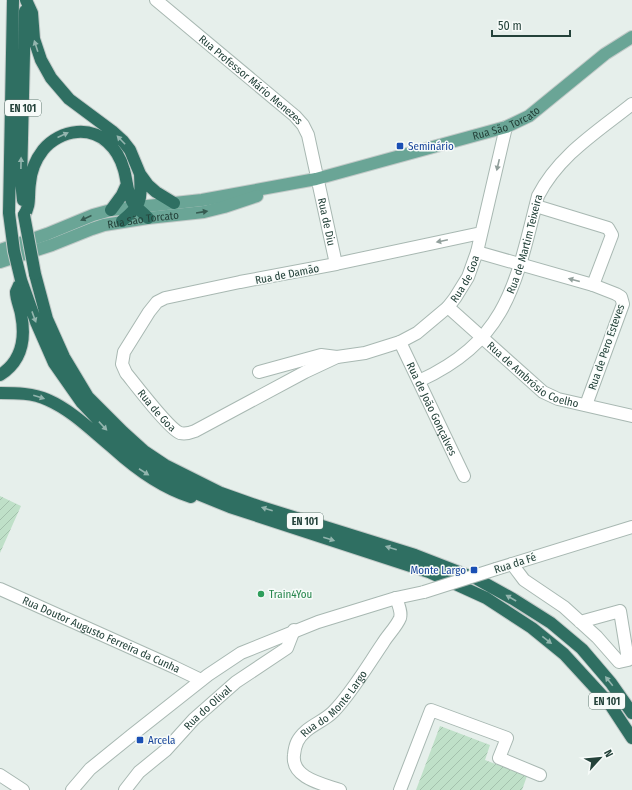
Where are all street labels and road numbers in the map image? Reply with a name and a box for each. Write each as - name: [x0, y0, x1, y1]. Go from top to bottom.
- street label: Rua Professor Mário Menezes: [196, 33, 306, 128]
- road number: EN 101: [5, 100, 41, 116]
- street label: Rua São Torcato: [471, 104, 543, 143]
- street label: Rua de Martim Teixeira: [504, 193, 545, 296]
- street label: Rua de Diu: [315, 197, 338, 247]
- street label: Rua São Torcato: [107, 209, 180, 231]
- street label: Rua de Goa: [448, 254, 482, 305]
- street label: Rua de Damão: [254, 262, 320, 287]
- street label: Rua de Pero Esteves: [586, 302, 627, 392]
- street label: Rua de Ambrósio Coelho: [484, 339, 580, 411]
- street label: Rua de João Gonçalves: [404, 360, 459, 458]
- street label: Rua de Goa: [135, 387, 178, 434]
- road number: EN 101: [287, 513, 323, 529]
- street label: Rua da Fé: [492, 551, 538, 576]
- street label: Rua Doutor Augusto Ferreira da Cunha: [20, 594, 182, 676]
- street label: Rua do Monte Largo: [298, 668, 370, 740]
- street label: Rua do Olival: [181, 683, 234, 733]
- road number: EN 101: [589, 693, 625, 709]

